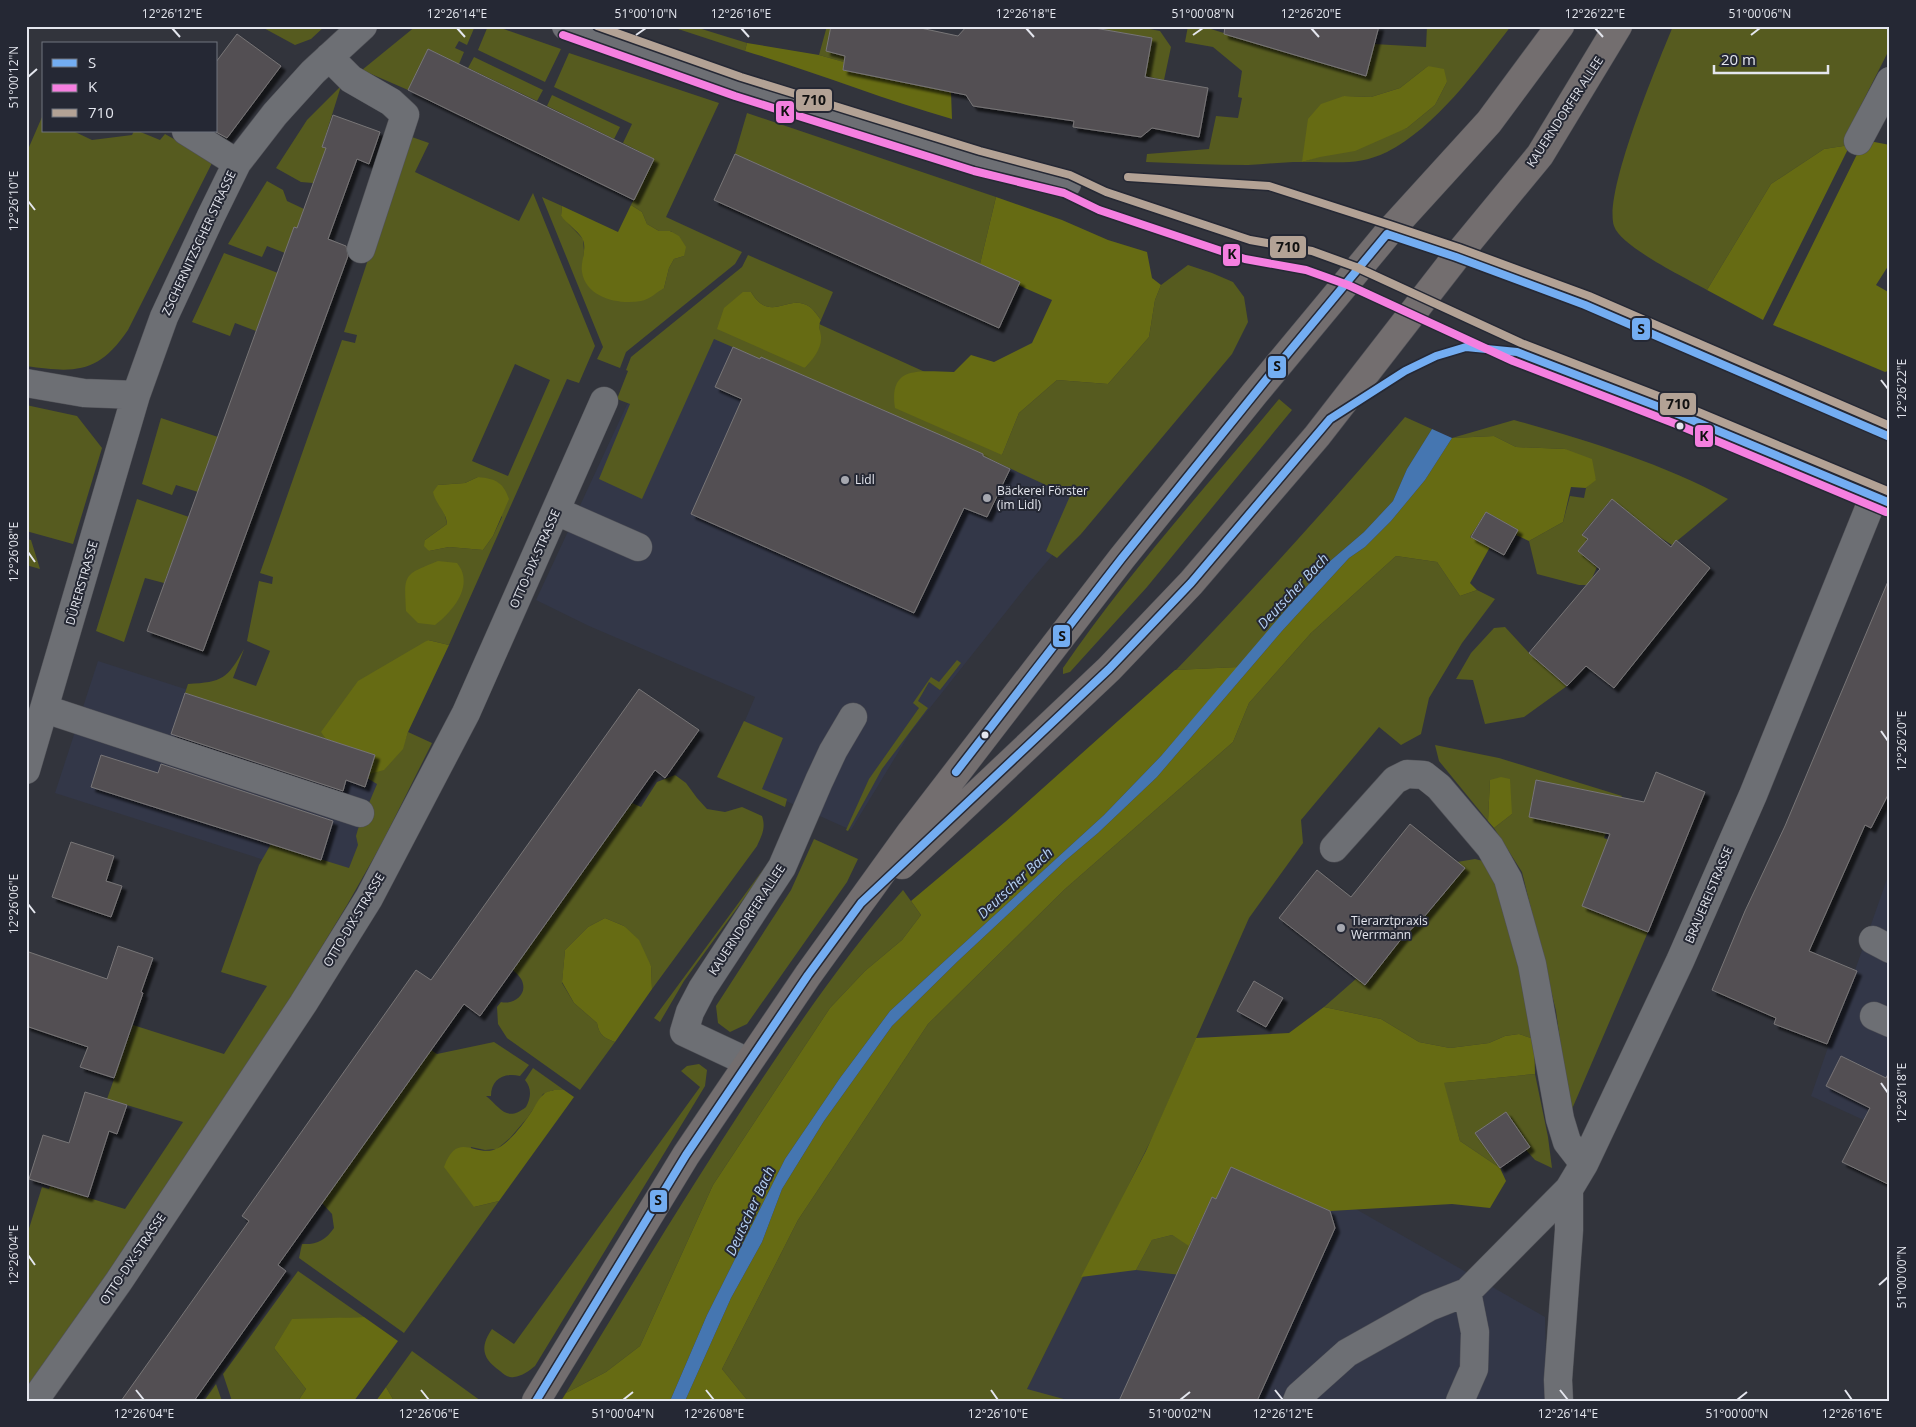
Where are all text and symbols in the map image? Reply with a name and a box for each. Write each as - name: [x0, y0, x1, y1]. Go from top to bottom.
- text: 12°26'12"E: [142, 5, 202, 22]
- text: 12°26'14"E: [427, 5, 487, 22]
- text: 51°00'10"N: [615, 5, 677, 22]
- text: 12°26'16"E: [711, 5, 771, 22]
- text: 12°26'18"E: [996, 5, 1056, 22]
- text: 51°00'08"N: [1172, 5, 1234, 22]
- text: 12°26'20"E: [1281, 5, 1341, 22]
- text: 12°26'22"E: [1565, 5, 1625, 22]
- text: 51°00'06"N: [1729, 5, 1791, 22]
- legend: [42, 42, 218, 132]
- scale bar: [1714, 42, 1827, 74]
- text: 51°00'12"N: [5, 46, 22, 108]
- text: 20 m: [1721, 49, 1756, 69]
- text: S: [88, 52, 96, 72]
- street label: KAUERNDORFER ALLEE: [1522, 53, 1607, 170]
- text: K: [88, 76, 98, 96]
- line badge: 710: [795, 88, 833, 112]
- text: 710: [802, 90, 826, 109]
- line badge: K: [775, 100, 795, 124]
- text: K: [780, 101, 790, 120]
- text: 710: [88, 102, 114, 122]
- street label: ZSCHERNITZSCHER STRASSE: [157, 168, 240, 318]
- text: 12°26'10"E: [5, 171, 22, 231]
- line badge: 710: [1269, 235, 1307, 259]
- text: 710: [1276, 237, 1300, 256]
- line badge: K: [1222, 243, 1241, 267]
- text: K: [1227, 244, 1237, 263]
- line badge: S: [1631, 317, 1651, 341]
- text: S: [1637, 319, 1645, 338]
- line badge: S: [1267, 355, 1287, 379]
- text: S: [1273, 356, 1281, 375]
- text: 12°26'22"E: [1893, 359, 1910, 419]
- line badge: 710: [1659, 392, 1697, 416]
- text: 710: [1666, 394, 1690, 413]
- unlabelled marker: [1675, 421, 1685, 431]
- line badge: K: [1694, 424, 1714, 448]
- text: K: [1699, 426, 1709, 445]
- place label: Lidl: [855, 471, 875, 488]
- marker: Lidl: [839, 474, 851, 486]
- place label: Bäckerei Förster (im Lidl): [997, 482, 1088, 513]
- marker: Bäckerei Förster (im Lidl): [981, 492, 993, 504]
- street label: OTTO-DIX-STRASSE: [505, 507, 564, 611]
- text: 12°26'08"E: [5, 522, 22, 582]
- street label: DÜRERSTRASSE: [61, 539, 102, 627]
- water label: Deutscher Bach: [1253, 549, 1332, 632]
- line badge: S: [1052, 624, 1071, 648]
- text: S: [1058, 626, 1066, 645]
- text: 12°26'20"E: [1893, 711, 1910, 771]
- unlabelled marker: [980, 730, 990, 740]
- water label: Deutscher Bach: [973, 843, 1056, 922]
- street label: BRAUEREISTRASSE: [1680, 844, 1737, 946]
- street label: KAUERNDORFER ALLEE: [704, 861, 789, 978]
- street label: OTTO-DIX-STRASSE: [319, 870, 388, 970]
- text: 12°26'06"E: [5, 874, 22, 934]
- place label: Tierarztpraxis Werrmann: [1351, 912, 1428, 943]
- marker: Tierarztpraxis Werrmann: [1335, 922, 1347, 934]
- text: 12°26'18"E: [1893, 1063, 1910, 1123]
- water label: Deutscher Bach: [721, 1163, 779, 1258]
- line badge: S: [649, 1189, 668, 1213]
- text: S: [654, 1190, 662, 1209]
- street label: OTTO-DIX-STRASSE: [96, 1210, 169, 1308]
- text: 12°26'04"E: [5, 1225, 22, 1285]
- text: 51°00'00"N: [1893, 1246, 1910, 1308]
- text: 12°26'04"E: [114, 1405, 174, 1422]
- text: 12°26'06"E: [399, 1405, 459, 1422]
- text: 51°00'04"N: [592, 1405, 654, 1422]
- text: 12°26'08"E: [684, 1405, 744, 1422]
- text: 12°26'10"E: [968, 1405, 1028, 1422]
- text: 51°00'02"N: [1149, 1405, 1211, 1422]
- text: 12°26'12"E: [1253, 1405, 1313, 1422]
- text: 12°26'14"E: [1538, 1405, 1598, 1422]
- text: 51°00'00"N: [1706, 1405, 1768, 1422]
- text: 12°26'16"E: [1822, 1405, 1882, 1422]

